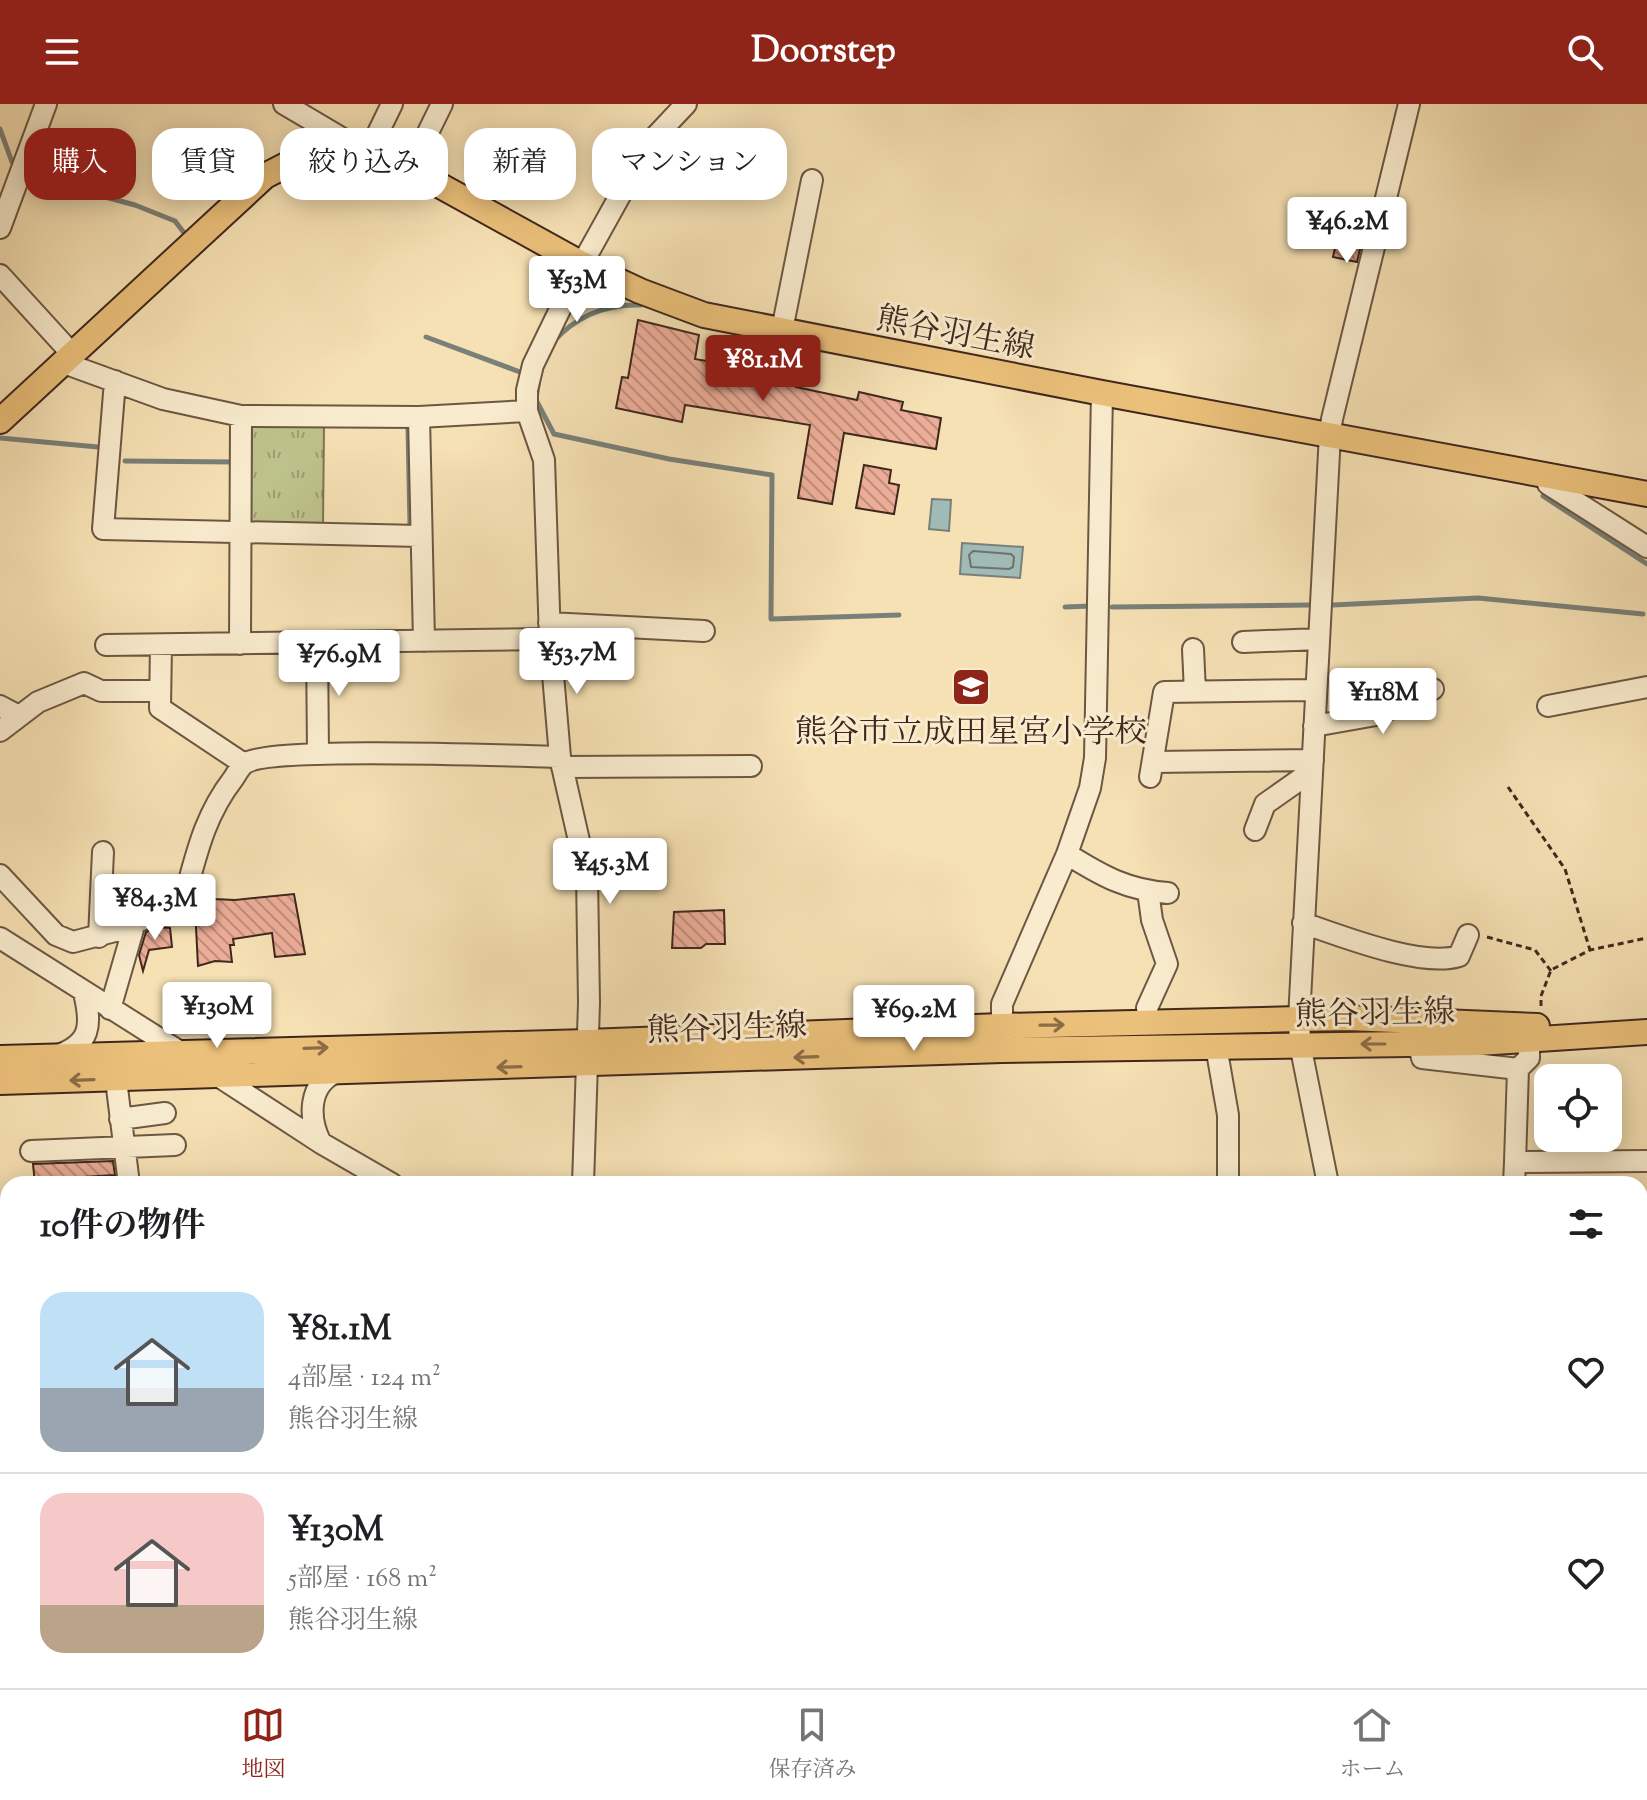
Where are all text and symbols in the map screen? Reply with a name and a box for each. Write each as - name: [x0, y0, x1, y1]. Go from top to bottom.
- text: Doorstep: [751, 26, 896, 78]
- icon: menu: [40, 30, 84, 74]
- icon: search: [1563, 30, 1607, 74]
- chip: 購入: [24, 128, 136, 200]
- chip: 賃貸: [152, 128, 264, 200]
- chip: 絞り込み: [280, 128, 448, 200]
- chip: 新着: [464, 128, 576, 200]
- chip: マンション: [592, 128, 787, 200]
- pin: ¥46.2M: [1282, 197, 1412, 265]
- text: ¥46.2M: [1305, 204, 1389, 241]
- pin: ¥53M: [530, 256, 624, 324]
- text: ¥53M: [547, 263, 607, 300]
- street label: 熊谷羽生線: [873, 297, 1038, 373]
- pin: ¥81.1M: [698, 335, 828, 403]
- text: ¥81.1M: [723, 342, 803, 379]
- pin: ¥53.7M: [512, 628, 642, 696]
- pin: ¥76.9M: [274, 630, 404, 698]
- text: ¥53.7M: [537, 635, 617, 672]
- text: ¥76.9M: [297, 637, 381, 674]
- school or university icon: 熊谷市立成田星宮小学校: [950, 666, 992, 708]
- pin: ¥118M: [1327, 668, 1439, 736]
- text: ¥118M: [1347, 675, 1419, 712]
- place label: 熊谷市立成田星宮小学校: [795, 711, 1147, 757]
- pin: ¥45.3M: [545, 838, 675, 906]
- text: ¥45.3M: [571, 845, 649, 882]
- pin: ¥84.3M: [90, 874, 220, 942]
- text: ¥84.3M: [113, 881, 197, 918]
- pin: ¥130M: [161, 982, 273, 1050]
- pin: ¥69.2M: [849, 985, 979, 1053]
- text: ¥130M: [180, 989, 254, 1026]
- street label: 熊谷羽生線: [1295, 991, 1455, 1039]
- text: ¥69.2M: [871, 992, 957, 1029]
- street label: 熊谷羽生線: [646, 1004, 808, 1056]
- one-way arrow: [1038, 1017, 1065, 1032]
- one-way arrow: [1360, 1036, 1387, 1052]
- one-way arrow: [302, 1041, 329, 1056]
- one-way arrow: [793, 1049, 820, 1064]
- one-way arrow: [496, 1059, 523, 1074]
- map controls: [1534, 1064, 1622, 1152]
- button: locate: [1534, 1064, 1622, 1152]
- one-way arrow: [69, 1072, 96, 1087]
- icon: filters: [1564, 1202, 1608, 1246]
- text: 10件の物件: [40, 1203, 205, 1252]
- text: ¥81.1M: [288, 1306, 391, 1355]
- icon: home: [104, 1324, 200, 1420]
- icon: heart: [1564, 1350, 1608, 1394]
- text: 4部屋 · 124 m²: [288, 1360, 441, 1397]
- text: 熊谷羽生線: [288, 1402, 418, 1439]
- text: ¥130M: [288, 1507, 384, 1556]
- icon: home: [104, 1525, 200, 1621]
- icon: heart: [1564, 1551, 1608, 1595]
- text: 5部屋 · 168 m²: [288, 1561, 437, 1598]
- text: 熊谷羽生線: [288, 1603, 418, 1640]
- tab: 地図: [241, 1703, 286, 1787]
- tab: 保存済み: [768, 1703, 857, 1787]
- tab: ホーム: [1339, 1703, 1406, 1787]

